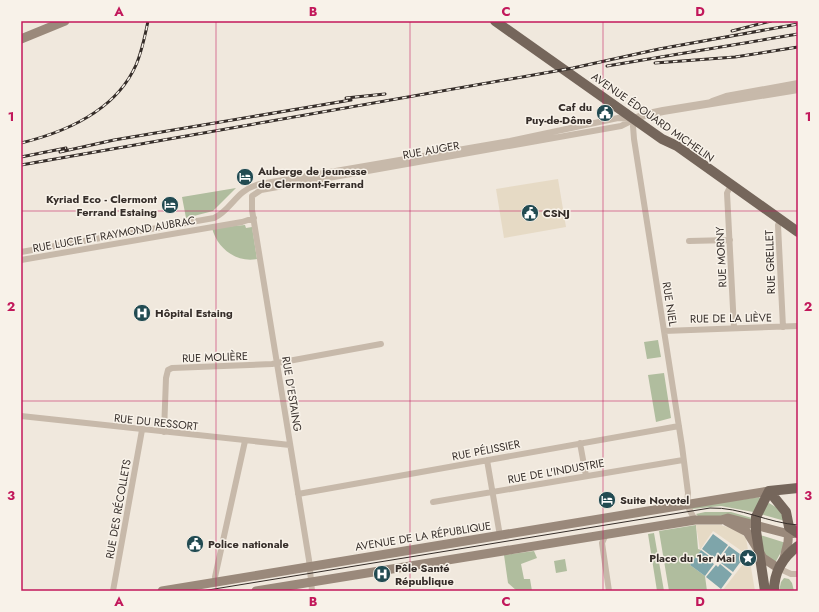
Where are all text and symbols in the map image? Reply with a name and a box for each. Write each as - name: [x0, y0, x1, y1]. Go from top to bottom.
- text: A: [113, 2, 124, 21]
- text: B: [309, 2, 318, 21]
- text: C: [501, 2, 511, 21]
- text: D: [695, 2, 705, 21]
- street label: AVENUE ÉDOUARD MICHELIN: [588, 68, 718, 166]
- place label: Caf du Puy-de-Dôme: [525, 99, 592, 128]
- public building icon: Caf du Puy-de-Dôme: [595, 103, 615, 123]
- text: 1: [8, 107, 14, 126]
- text: 1: [805, 107, 811, 126]
- street label: RUE AUGER: [401, 137, 461, 163]
- place label: Auberge de jeunesse de Clermont-Ferrand: [257, 163, 367, 192]
- hotel icon: Auberge de jeunesse de Clermont-Ferrand: [235, 167, 255, 187]
- place label: Kyriad Eco - Clermont Ferrand Estaing: [46, 191, 157, 220]
- hotel icon: Kyriad Eco - Clermont Ferrand Estaing: [160, 195, 180, 215]
- public building icon: CSNJ: [520, 203, 540, 223]
- place label: CSNJ: [543, 205, 570, 221]
- street label: RUE LUCIE ET RAYMOND AUBRAC: [31, 212, 197, 256]
- street label: RUE MORNY: [711, 225, 731, 288]
- street label: RUE GRELLET: [761, 230, 779, 294]
- street label: RUE NIEL: [659, 281, 681, 327]
- text: 2: [7, 297, 15, 316]
- text: 2: [804, 297, 812, 316]
- hospital icon: Hôpital Estaing: [132, 303, 152, 323]
- place label: Hôpital Estaing: [155, 305, 233, 321]
- street label: RUE DE LA LIÈVE: [690, 309, 772, 327]
- street label: RUE MOLIÈRE: [182, 348, 248, 366]
- street label: RUE D'ESTAING: [278, 355, 306, 433]
- street label: RUE DU RESSORT: [113, 410, 199, 434]
- street label: RUE PÉLISSIER: [451, 435, 522, 464]
- street label: RUE DE L'INDUSTRIE: [506, 455, 606, 487]
- street label: RUE DES RÉCOLLETS: [101, 458, 135, 560]
- text: 3: [7, 486, 15, 505]
- text: 3: [804, 486, 812, 505]
- hotel icon: Suite Novotel: [597, 490, 617, 510]
- place label: Suite Novotel: [620, 492, 689, 508]
- street label: AVENUE DE LA RÉPUBLIQUE: [354, 517, 492, 555]
- public building icon: Police nationale: [185, 534, 205, 554]
- place label: Police nationale: [208, 536, 289, 552]
- place icon: Place du 1er Mai: [738, 548, 758, 568]
- place label: Place du 1er Mai: [649, 550, 735, 566]
- place label: Pôle Santé République: [395, 560, 454, 589]
- hospital icon: Pôle Santé République: [372, 564, 392, 584]
- text: A: [113, 592, 124, 611]
- text: B: [309, 592, 318, 611]
- text: C: [501, 592, 511, 611]
- text: D: [695, 592, 705, 611]

